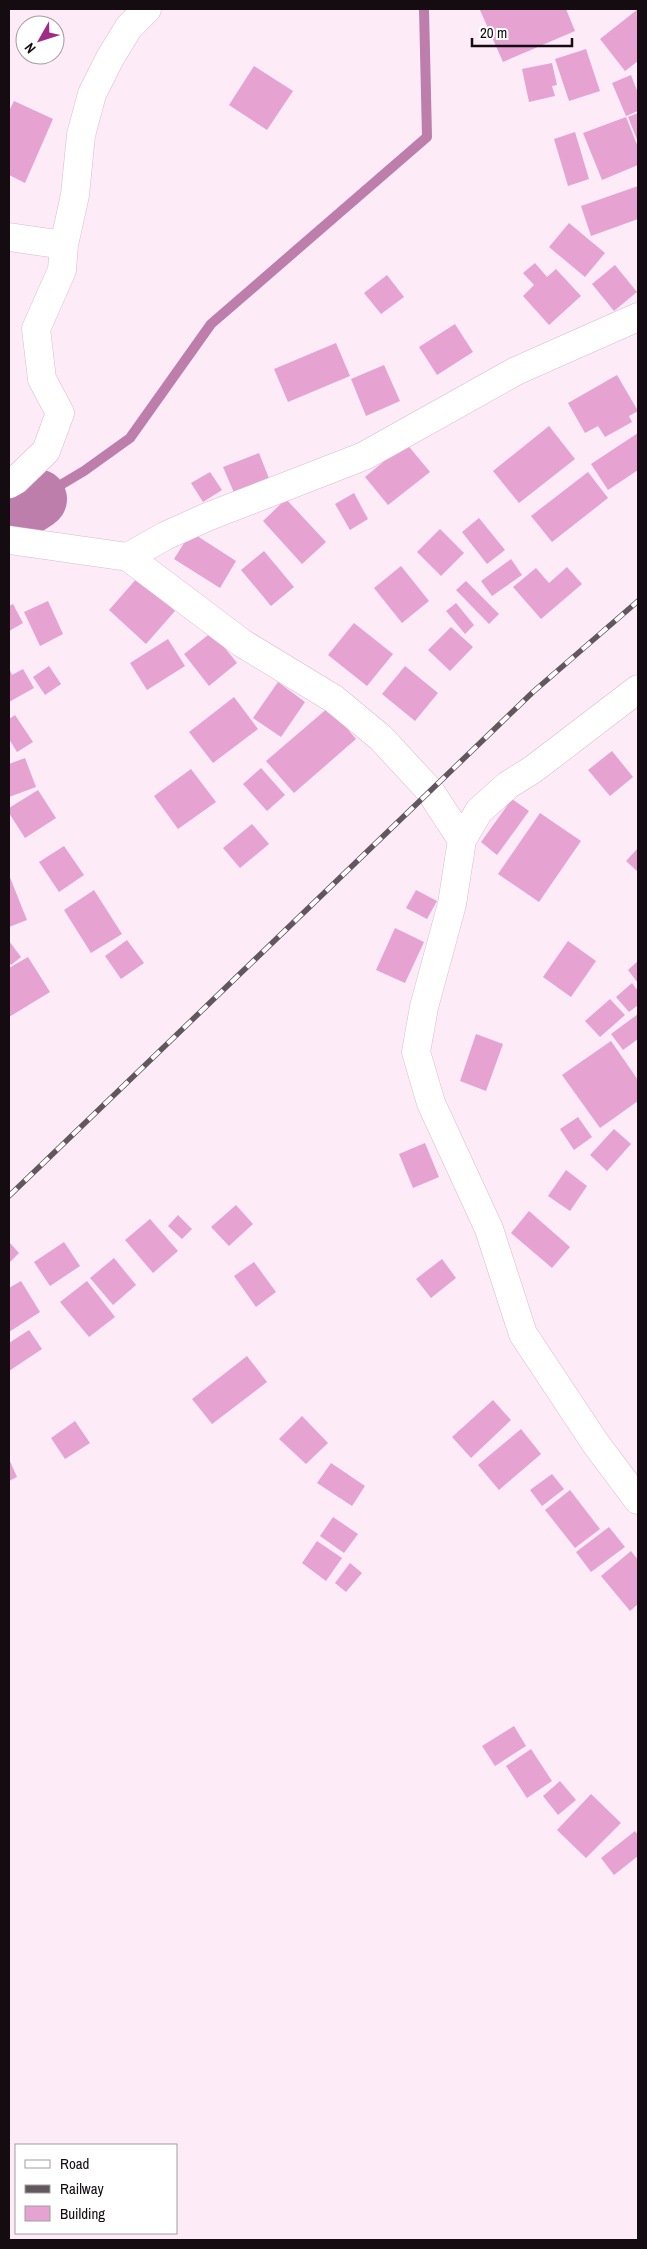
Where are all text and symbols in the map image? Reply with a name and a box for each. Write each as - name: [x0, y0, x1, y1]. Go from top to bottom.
- north arrow: [15, 15, 65, 65]
- scale bar: [472, 15, 572, 47]
- text: 20 m: [480, 22, 507, 43]
- text: N: [20, 39, 40, 57]
- legend: [15, 2144, 178, 2234]
- text: Road: [60, 2153, 89, 2174]
- text: Railway: [60, 2178, 105, 2199]
- text: Building: [60, 2203, 105, 2224]

